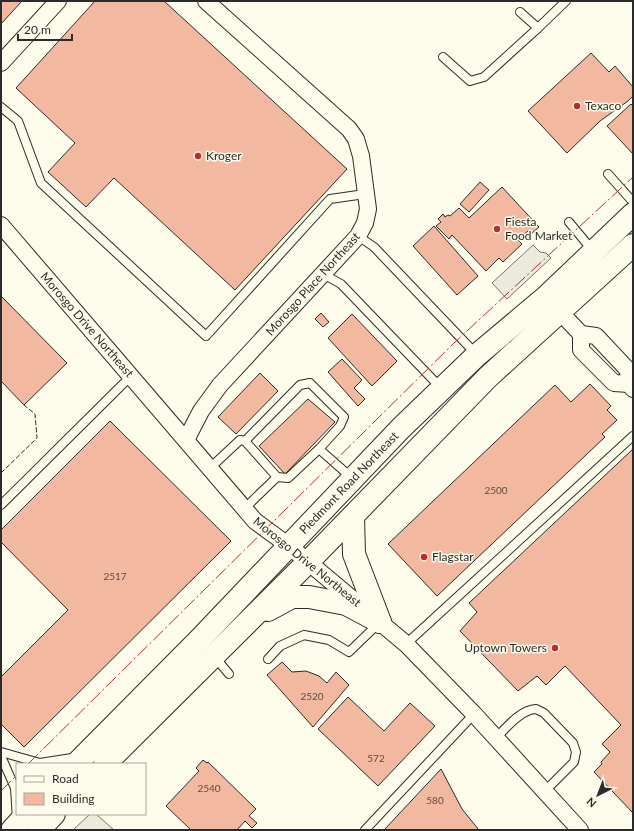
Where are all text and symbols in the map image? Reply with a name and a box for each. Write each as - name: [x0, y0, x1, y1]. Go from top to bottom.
- scale bar: [18, 16, 72, 42]
- text: 20 m: [24, 22, 51, 37]
- place label: Texaco: [585, 98, 621, 113]
- marker: Texaco: [572, 101, 582, 111]
- place label: Kroger: [206, 148, 242, 163]
- marker: Kroger: [193, 151, 203, 161]
- place label: Fiesta Food Market: [505, 214, 573, 243]
- marker: Fiesta Food Market: [492, 224, 502, 234]
- street label: Morosgo Place Northeast: [262, 228, 363, 338]
- street label: Morosgo Drive Northeast: [38, 269, 138, 381]
- street label: Piedmont Road Northeast: [296, 428, 402, 537]
- house number: 2500: [484, 484, 508, 496]
- street label: Morosgo Drive Northeast: [250, 513, 365, 610]
- place label: Flagstar: [432, 549, 474, 564]
- marker: Flagstar: [419, 552, 429, 562]
- house number: 2517: [103, 570, 127, 582]
- place label: Uptown Towers: [464, 640, 547, 655]
- marker: Uptown Towers: [550, 643, 560, 653]
- house number: 2520: [300, 690, 324, 702]
- house number: 572: [367, 752, 385, 764]
- legend: [16, 763, 146, 815]
- text: Road: [52, 771, 79, 786]
- north arrow: [578, 775, 618, 815]
- house number: 2540: [197, 782, 221, 794]
- text: Building: [52, 791, 95, 806]
- house number: 580: [426, 794, 444, 806]
- text: N: [583, 795, 598, 810]

